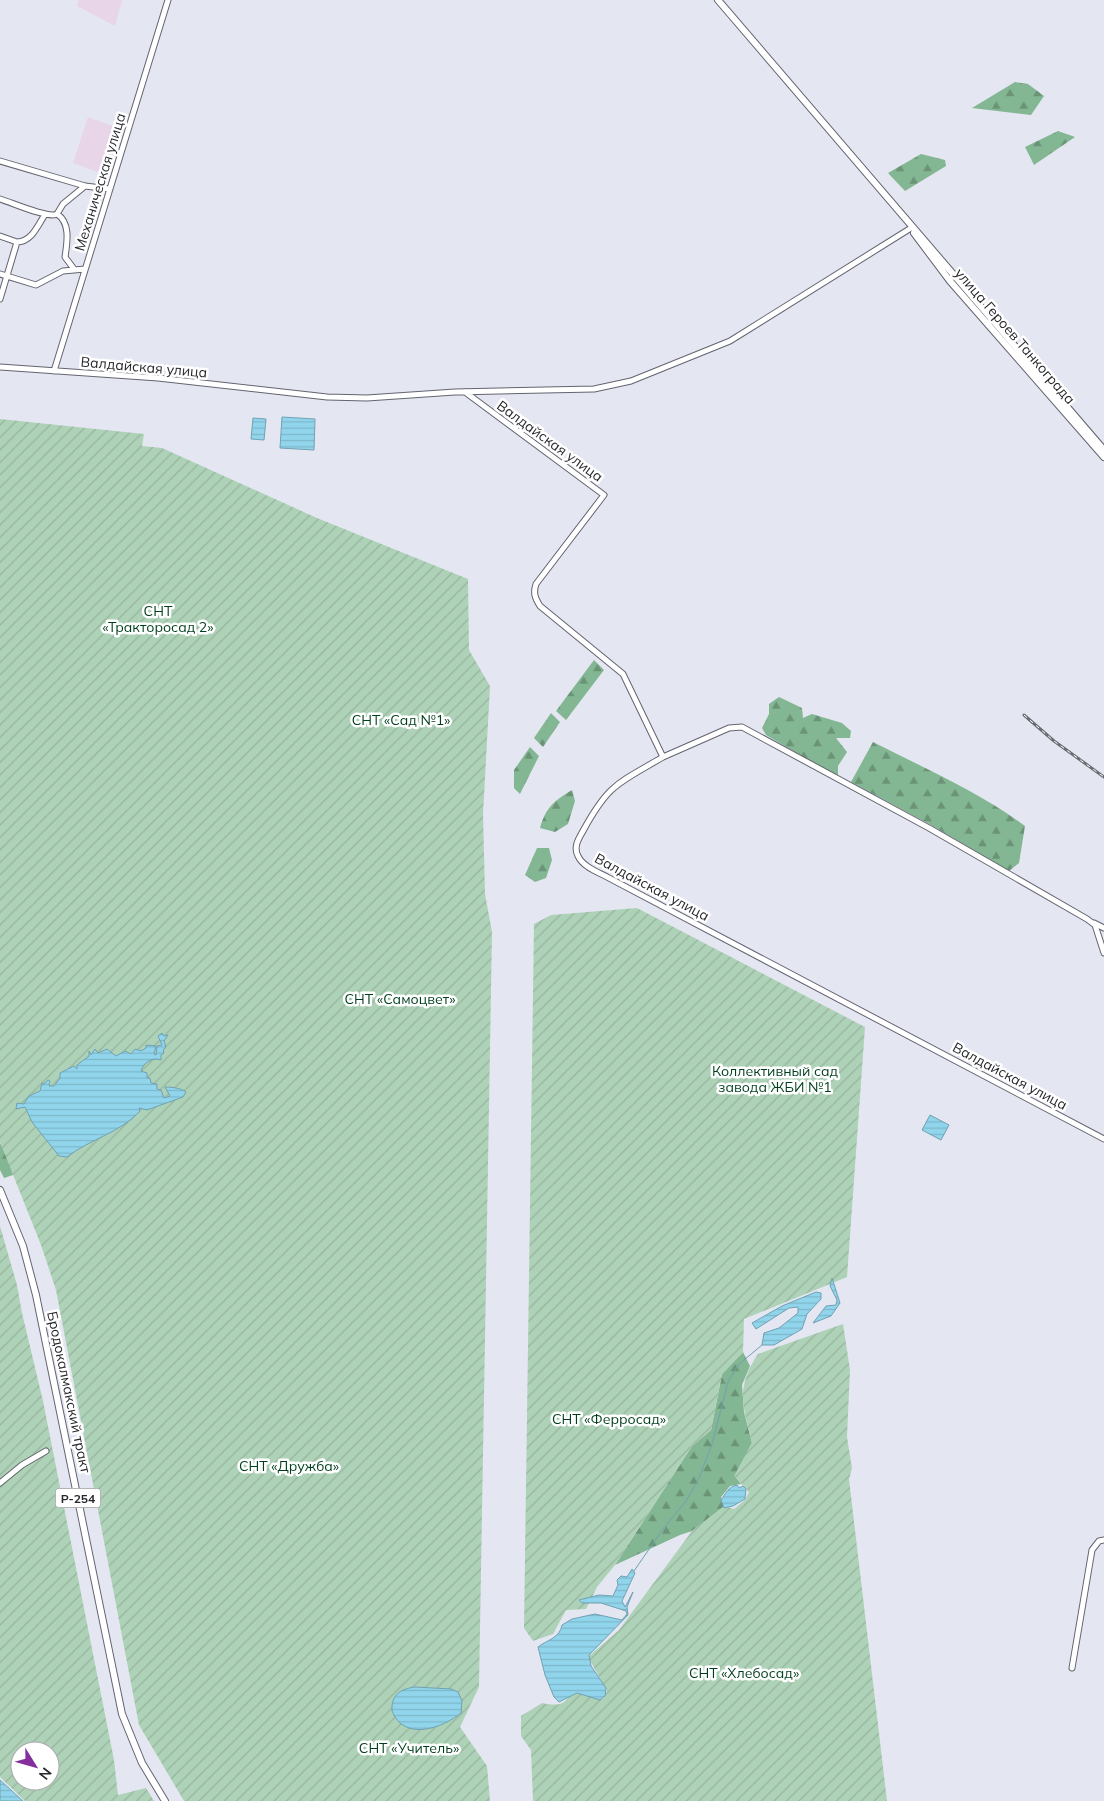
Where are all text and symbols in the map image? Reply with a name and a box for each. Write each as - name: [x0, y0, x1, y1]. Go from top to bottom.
- street label: Механическая улица: [70, 111, 130, 253]
- street label: улица Героев Танкограда: [951, 264, 1079, 408]
- street label: Валдайская улица: [80, 353, 208, 381]
- street label: Валдайская улица: [493, 396, 607, 486]
- park label: СНТ «Тракторосад 2»: [103, 602, 213, 636]
- park label: СНТ «Сад №1»: [352, 711, 450, 729]
- street label: Валдайская улица: [592, 849, 712, 925]
- park label: СНТ «Самоцвет»: [345, 990, 455, 1008]
- street label: Валдайская улица: [950, 1038, 1070, 1114]
- park label: Коллективный сад завода ЖБИ №1: [712, 1062, 839, 1096]
- street label: Бродокалмакский тракт: [43, 1310, 95, 1475]
- park label: СНТ «Ферросад»: [552, 1410, 666, 1428]
- park label: СНТ «Дружба»: [239, 1457, 339, 1475]
- road number: Р-254: [56, 1489, 100, 1508]
- park label: СНТ «Хлебосад»: [689, 1664, 799, 1682]
- park label: СНТ «Учитель»: [359, 1739, 459, 1757]
- north arrow: [10, 1741, 60, 1791]
- text: N: [35, 1764, 56, 1783]

